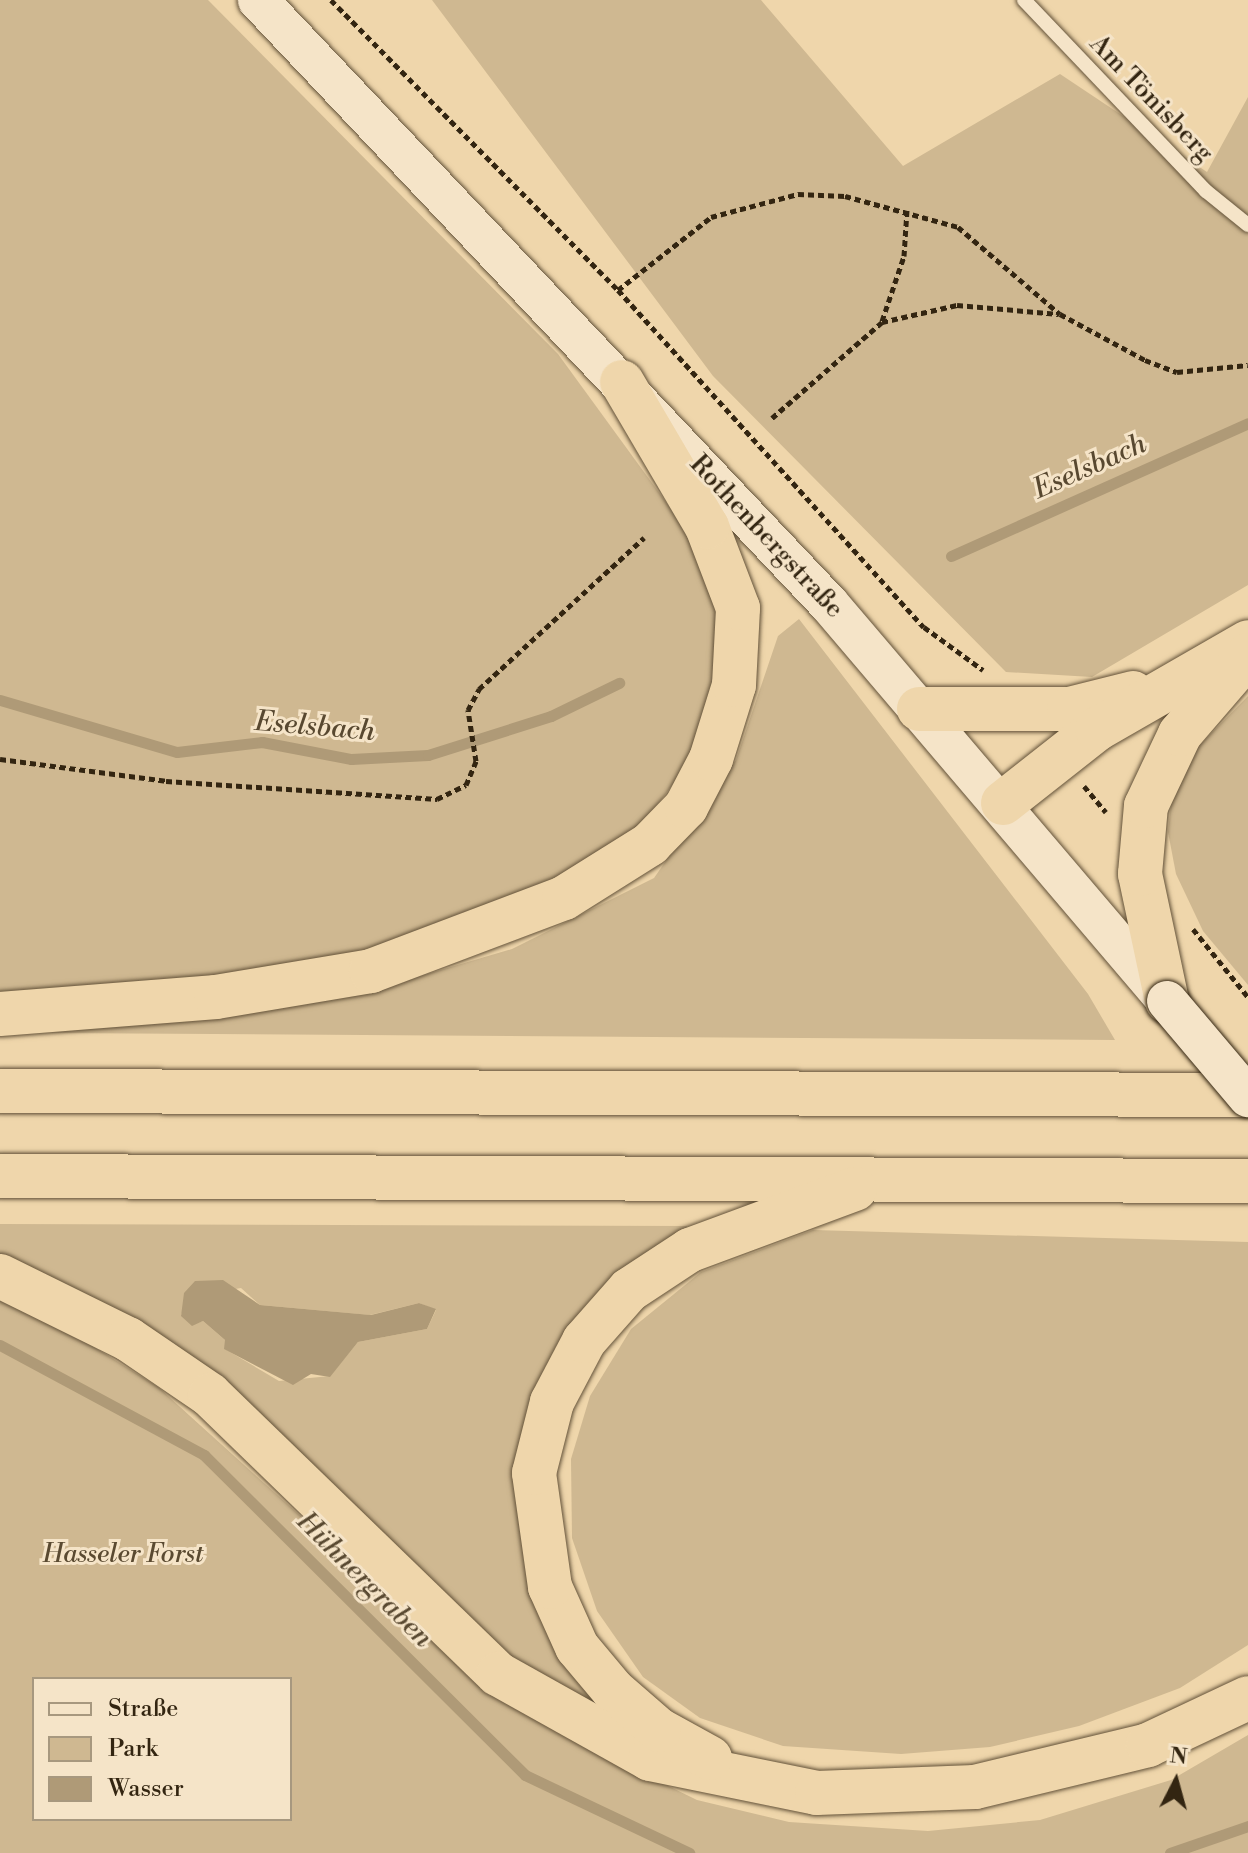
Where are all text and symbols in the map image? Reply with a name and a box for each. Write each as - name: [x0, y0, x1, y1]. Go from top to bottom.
- street label: Am Tönisberg: [1083, 29, 1219, 169]
- water label: Eselsbach: [1028, 427, 1152, 507]
- street label: Rothenbergstraße: [683, 449, 849, 625]
- water label: Eselsbach: [254, 705, 376, 749]
- water label: Hühnergraben: [289, 1505, 439, 1655]
- park label: Hasseler Forst: [43, 1539, 203, 1571]
- legend: [32, 1677, 292, 1821]
- text: Straße: [108, 1694, 178, 1724]
- text: Park: [108, 1734, 158, 1764]
- north arrow: [1136, 1741, 1216, 1821]
- text: N: [1168, 1742, 1189, 1771]
- text: Wasser: [108, 1774, 184, 1804]

